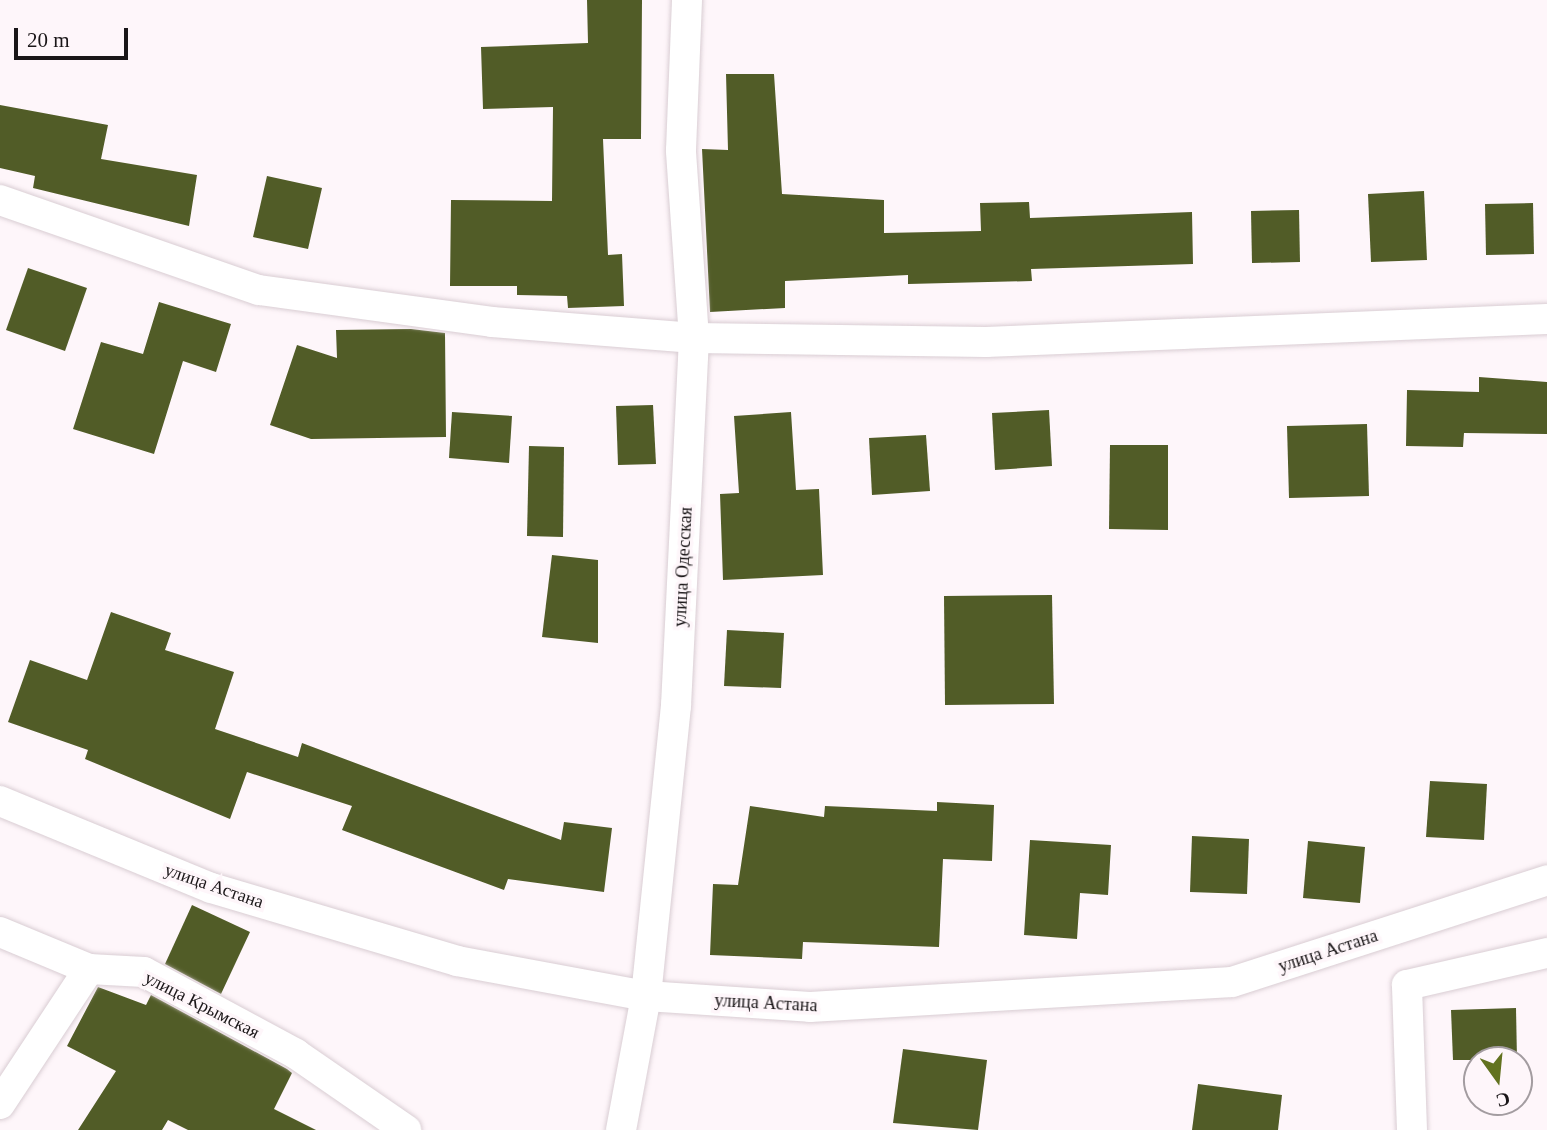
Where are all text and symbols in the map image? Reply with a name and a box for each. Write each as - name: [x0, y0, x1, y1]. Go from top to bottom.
- scale bar: [18, 14, 131, 58]
- text: 20 m: [27, 28, 70, 52]
- street label: улица Одесская: [669, 507, 697, 627]
- street label: улица Астана: [162, 859, 266, 913]
- street label: улица Астана: [1276, 925, 1380, 977]
- street label: улица Крымская: [141, 967, 263, 1043]
- street label: улица Астана: [714, 990, 818, 1016]
- north arrow: [1463, 1046, 1533, 1116]
- text: С: [1494, 1088, 1512, 1112]

